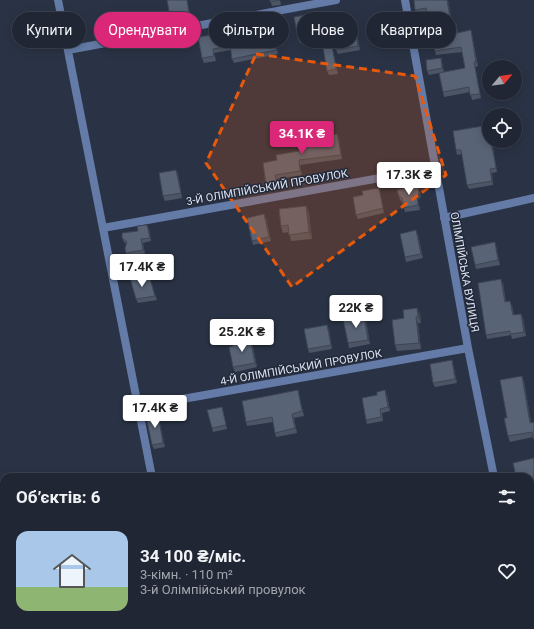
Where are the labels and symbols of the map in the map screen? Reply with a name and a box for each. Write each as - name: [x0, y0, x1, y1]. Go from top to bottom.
- north arrow: [482, 60, 522, 100]
- pin: 34.1K ₴: [265, 121, 339, 155]
- pin: 17.3K ₴: [372, 162, 446, 196]
- street label: 3-Й ОЛІМПІЙСЬКИЙ ПРОВУЛОК: [185, 167, 350, 208]
- street label: ОЛІМПІЙСЬКА ВУЛИЦЯ: [448, 211, 481, 333]
- pin: 17.4K ₴: [105, 254, 179, 288]
- pin: 22K ₴: [328, 295, 384, 329]
- pin: 25.2K ₴: [205, 319, 279, 353]
- street label: 4-Й ОЛІМПІЙСЬКИЙ ПРОВУЛОК: [219, 347, 384, 388]
- pin: 17.4K ₴: [118, 395, 192, 429]

